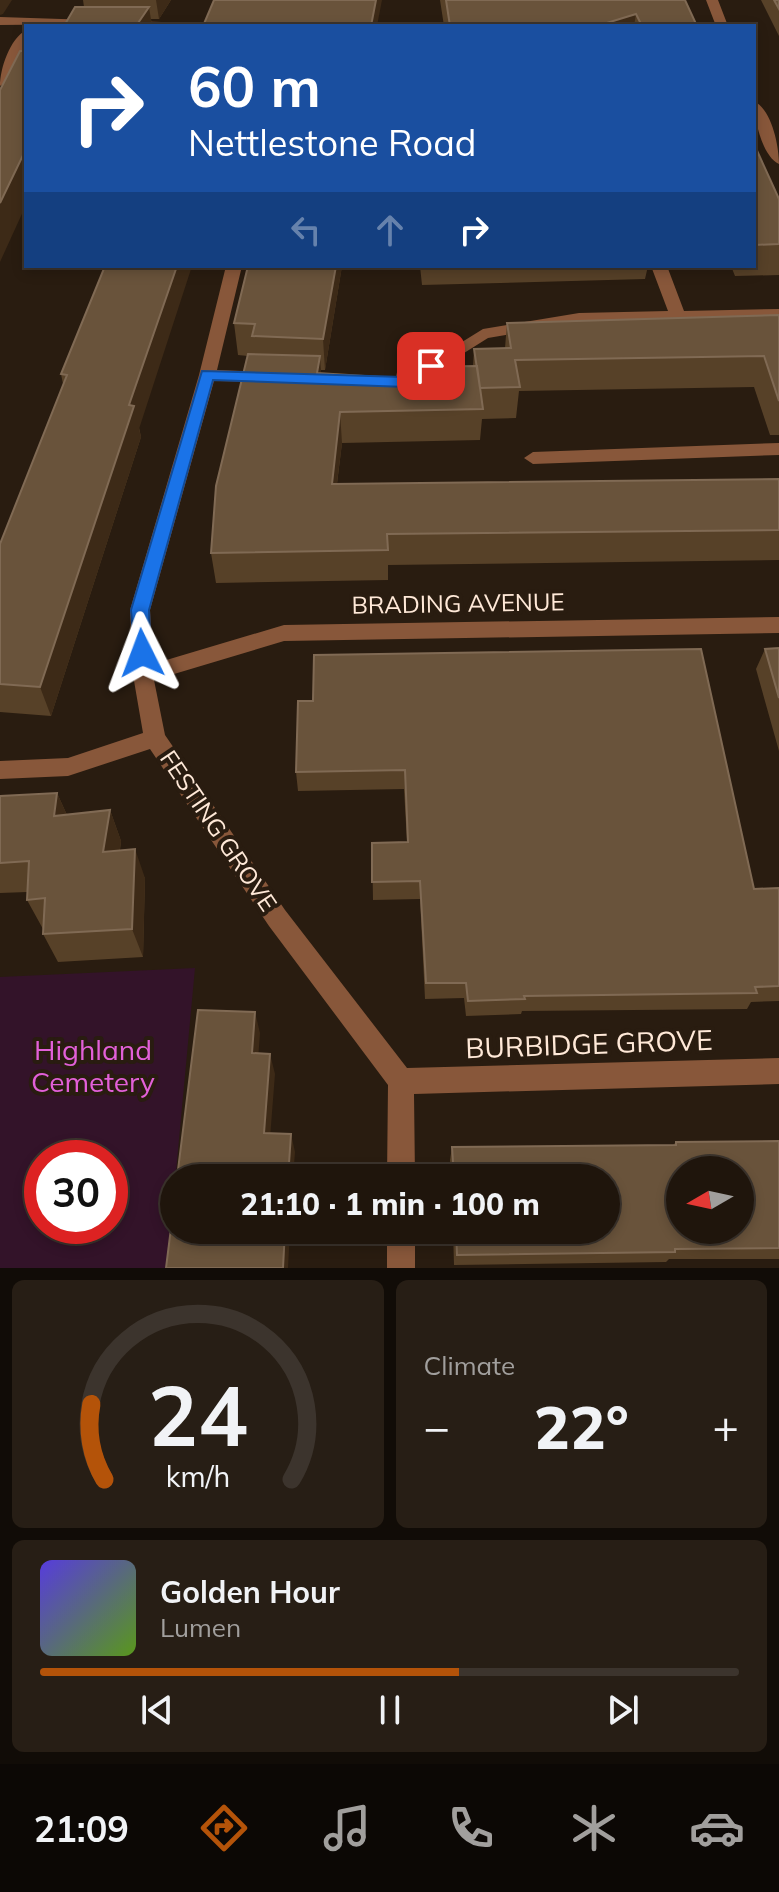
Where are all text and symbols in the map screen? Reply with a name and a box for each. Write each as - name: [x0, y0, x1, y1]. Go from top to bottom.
- text: 60 m: [188, 51, 321, 121]
- icon: right: [56, 56, 160, 160]
- text: Nettlestone Road: [188, 120, 476, 165]
- icon: left: [284, 208, 328, 252]
- icon: ahead: [368, 208, 412, 252]
- icon: right: [452, 208, 496, 252]
- pin: [397, 332, 465, 400]
- icon: arrive: [409, 344, 453, 388]
- street label: BRADING AVENUE: [351, 586, 565, 620]
- position arrow: [100, 611, 184, 695]
- street label: FESTING GROVE: [154, 744, 284, 917]
- street label: BURBIDGE GROVE: [465, 1022, 713, 1065]
- park label: Highland Cemetery: [31, 1032, 155, 1099]
- speed limit sign: 30: [24, 1140, 128, 1244]
- north arrow: [666, 1156, 754, 1244]
- map controls: [666, 1156, 754, 1244]
- text: 21:10 · 1 min · 100 m: [240, 1185, 540, 1223]
- text: Climate: [424, 1349, 515, 1382]
- text: 24: [148, 1362, 248, 1467]
- text: 22°: [534, 1389, 629, 1464]
- text: −: [424, 1399, 450, 1454]
- text: +: [713, 1399, 739, 1454]
- text: km/h: [165, 1458, 230, 1494]
- text: Golden Hour: [160, 1573, 340, 1611]
- text: Lumen: [160, 1611, 241, 1644]
- icon: previous: [135, 1688, 179, 1732]
- icon: pause: [368, 1688, 412, 1732]
- icon: next: [601, 1688, 645, 1732]
- icon: directions: [196, 1800, 252, 1856]
- icon: music: [319, 1800, 375, 1856]
- icon: phone: [443, 1800, 499, 1856]
- icon: climate: [566, 1800, 622, 1856]
- icon: car: [689, 1800, 745, 1856]
- text: 21:09: [34, 1806, 129, 1851]

